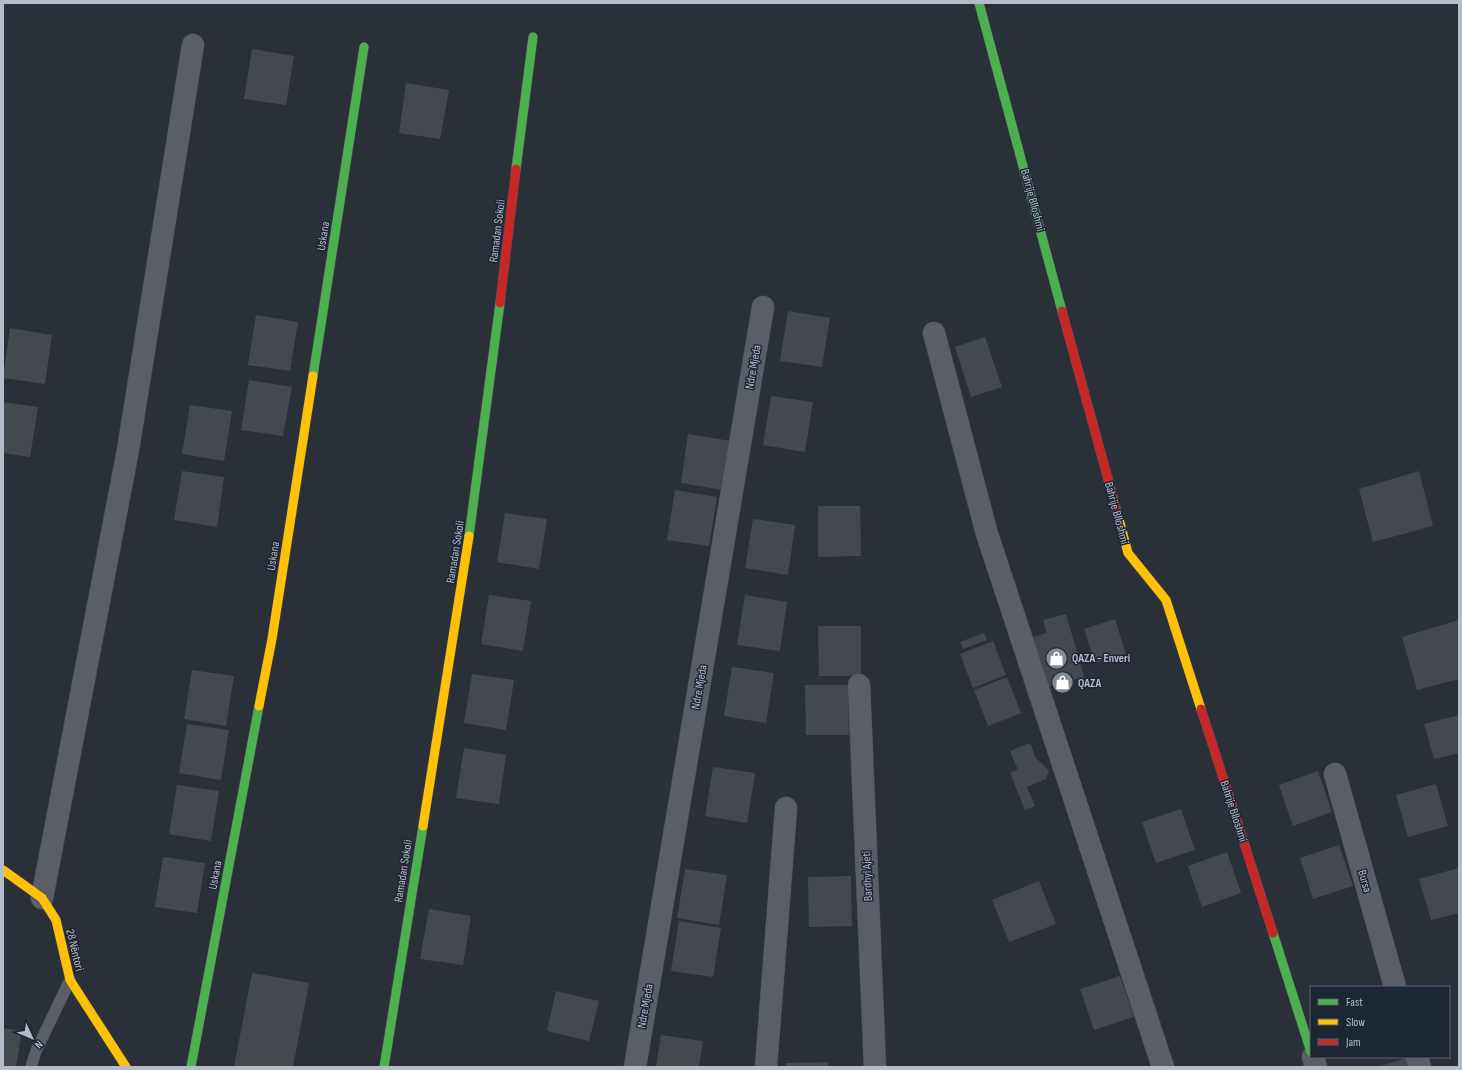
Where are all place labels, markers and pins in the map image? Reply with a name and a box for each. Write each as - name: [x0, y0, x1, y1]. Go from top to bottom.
- shop icon: QAZA - Enveri: [1044, 645, 1070, 671]
- place label: QAZA - Enveri: [1072, 651, 1130, 666]
- shop icon: QAZA: [1049, 670, 1075, 696]
- place label: QAZA: [1078, 676, 1101, 691]

